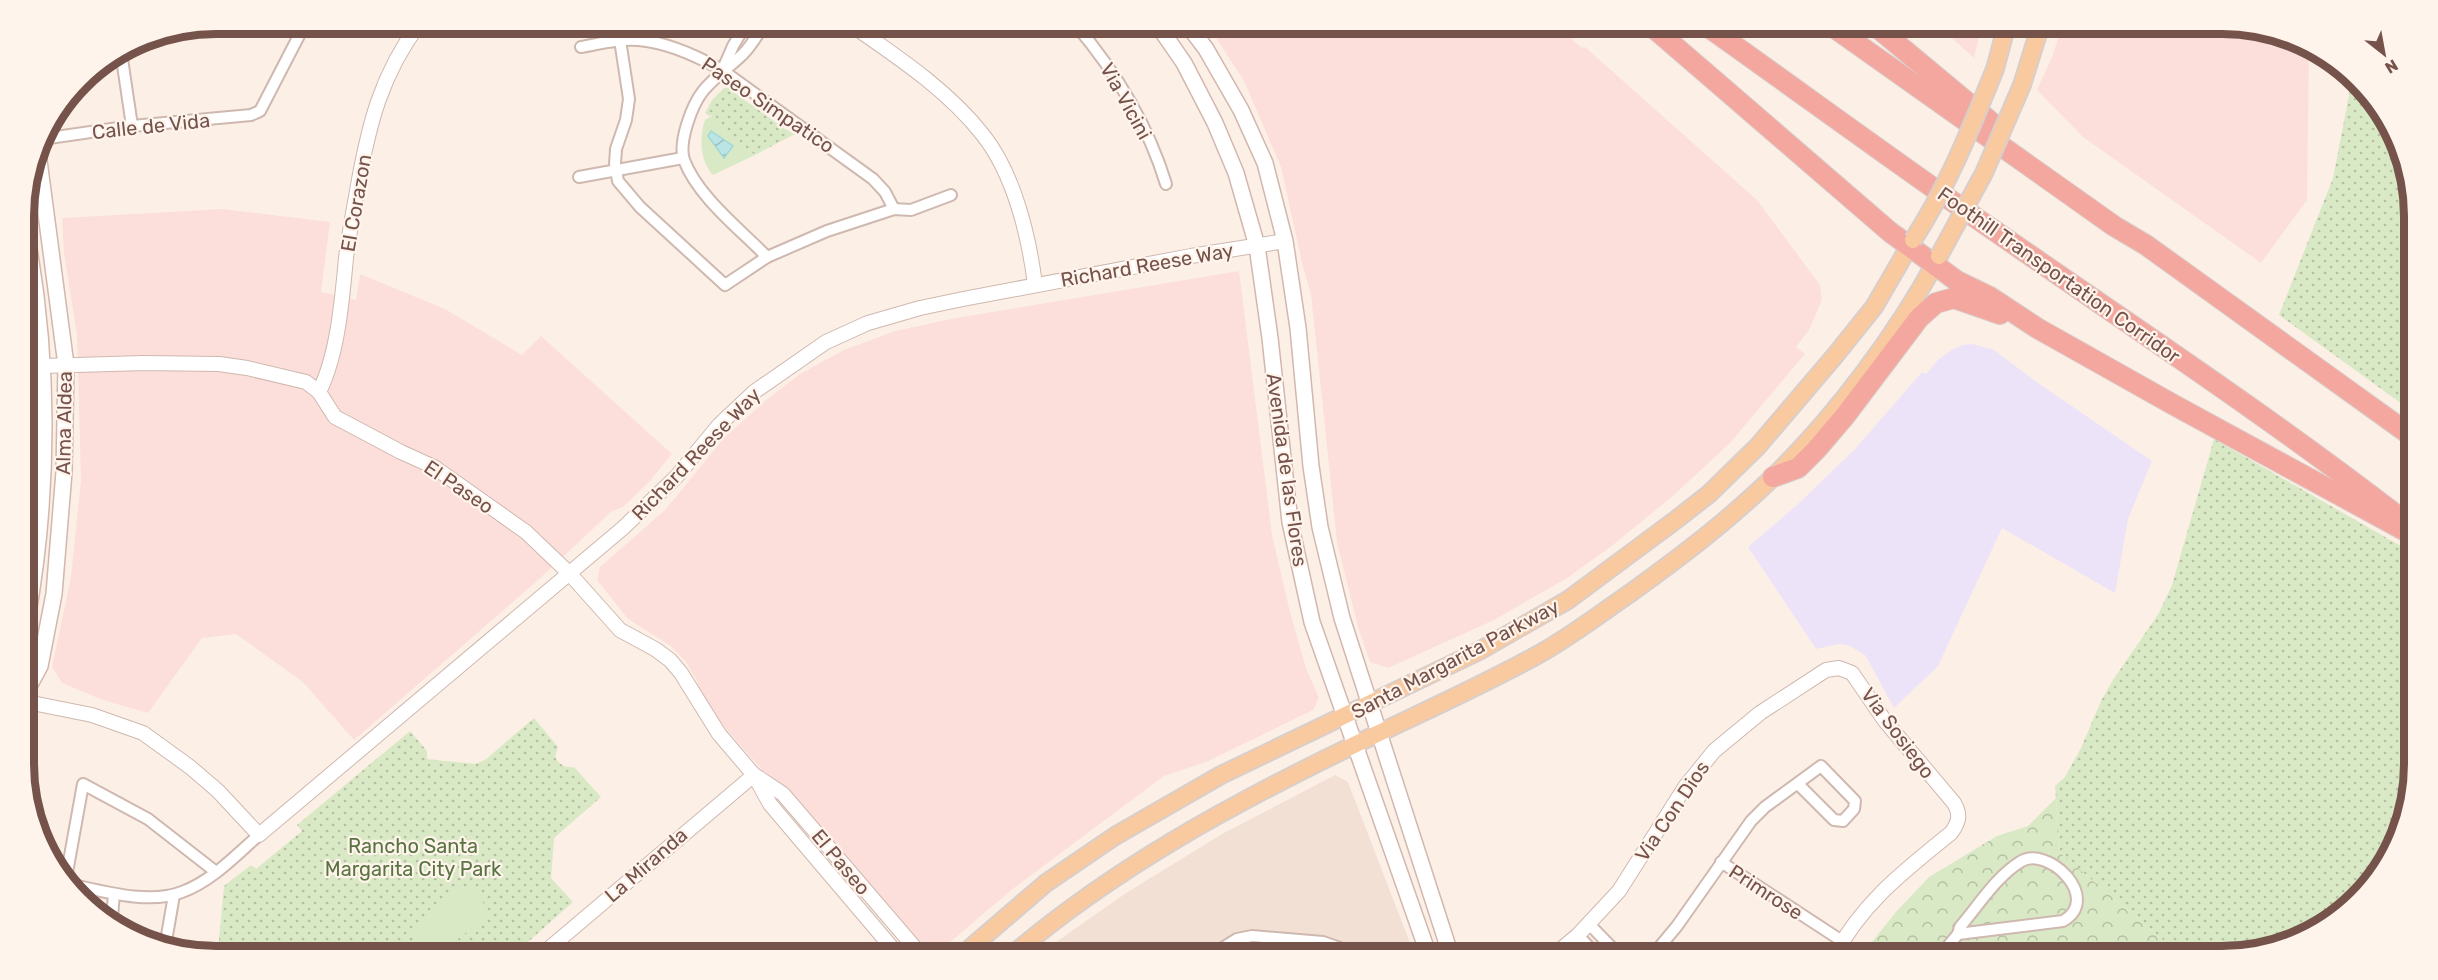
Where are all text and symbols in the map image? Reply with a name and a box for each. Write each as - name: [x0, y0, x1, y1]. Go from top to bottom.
- north arrow: [2354, 24, 2414, 84]
- street label: Paseo Simpatico: [697, 52, 839, 158]
- text: N: [2382, 55, 2401, 78]
- street label: Via Vicini: [1095, 58, 1157, 144]
- street label: Calle de Vida: [91, 108, 211, 144]
- street label: El Corazon: [336, 152, 376, 254]
- street label: Foothill Transportation Corridor: [1933, 182, 2185, 368]
- street label: Richard Reese Way: [1059, 238, 1235, 292]
- street label: Alma Aldea: [51, 371, 77, 475]
- street label: Avenida de las Flores: [1262, 372, 1312, 568]
- street label: Richard Reese Way: [627, 383, 765, 525]
- street label: El Paseo: [420, 455, 498, 519]
- street label: Santa Margarita Parkway: [1347, 594, 1563, 724]
- street label: Via Sosiego: [1856, 683, 1940, 783]
- street label: Via Con Dios: [1630, 756, 1714, 866]
- street label: La Miranda: [600, 823, 692, 907]
- street label: El Paseo: [807, 824, 875, 900]
- park label: Rancho Santa Margarita City Park: [325, 834, 502, 881]
- street label: Primrose: [1725, 859, 1807, 925]

